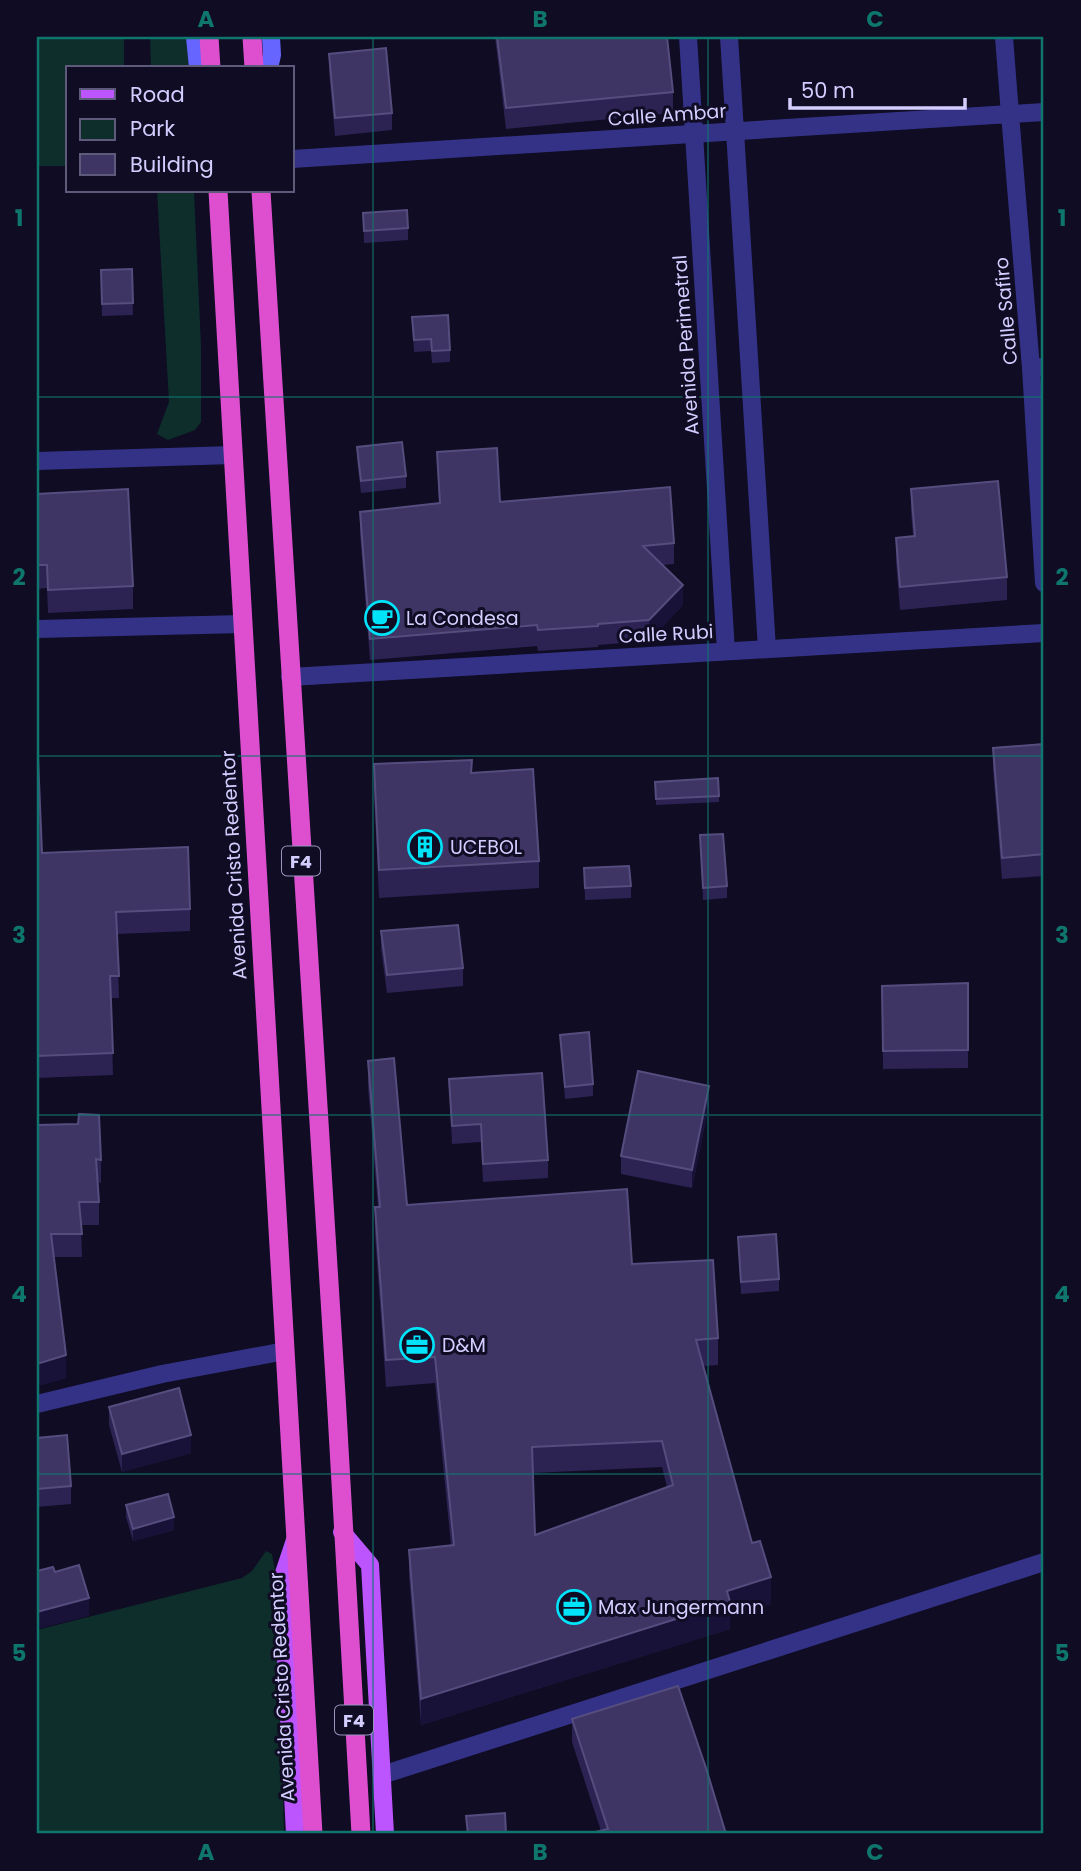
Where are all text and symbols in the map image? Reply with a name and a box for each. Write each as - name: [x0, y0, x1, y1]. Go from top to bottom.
- text: A: [198, 3, 215, 35]
- text: B: [532, 3, 548, 35]
- text: C: [866, 3, 884, 35]
- legend: [66, 66, 294, 192]
- scale bar: [790, 66, 965, 110]
- text: 50 m: [801, 76, 855, 105]
- text: Road: [130, 80, 185, 109]
- street label: Calle Ambar: [607, 97, 727, 133]
- text: Park: [130, 114, 175, 143]
- text: Building: [130, 150, 214, 179]
- text: 1: [15, 202, 23, 234]
- text: 1: [1058, 202, 1066, 234]
- street label: Avenida Perimetral: [666, 254, 706, 436]
- street label: Calle Safiro: [988, 256, 1024, 366]
- text: 2: [12, 561, 26, 593]
- text: 2: [1055, 561, 1069, 593]
- cafe icon: La Condesa: [363, 599, 401, 637]
- place label: La Condesa: [406, 605, 519, 632]
- street label: Calle Rubi: [618, 618, 714, 650]
- street label: Avenida Cristo Redentor: [215, 750, 253, 980]
- building icon: UCEBOL: [406, 828, 444, 866]
- place label: UCEBOL: [450, 834, 522, 861]
- road number: F4: [282, 846, 320, 876]
- text: 3: [12, 919, 26, 951]
- text: 3: [1055, 919, 1069, 951]
- text: 4: [11, 1278, 27, 1310]
- text: 4: [1054, 1278, 1070, 1310]
- office icon: D&M: [398, 1326, 436, 1364]
- place label: D&M: [442, 1332, 486, 1359]
- street label: Avenida Cristo Redentor: [263, 1572, 301, 1802]
- office icon: Max Jungermann: [555, 1588, 593, 1626]
- place label: Max Jungermann: [598, 1594, 764, 1621]
- text: 5: [12, 1637, 26, 1669]
- text: 5: [1055, 1637, 1069, 1669]
- road number: F4: [335, 1706, 373, 1735]
- text: A: [198, 1836, 215, 1868]
- text: B: [532, 1836, 548, 1868]
- text: C: [866, 1836, 884, 1868]

